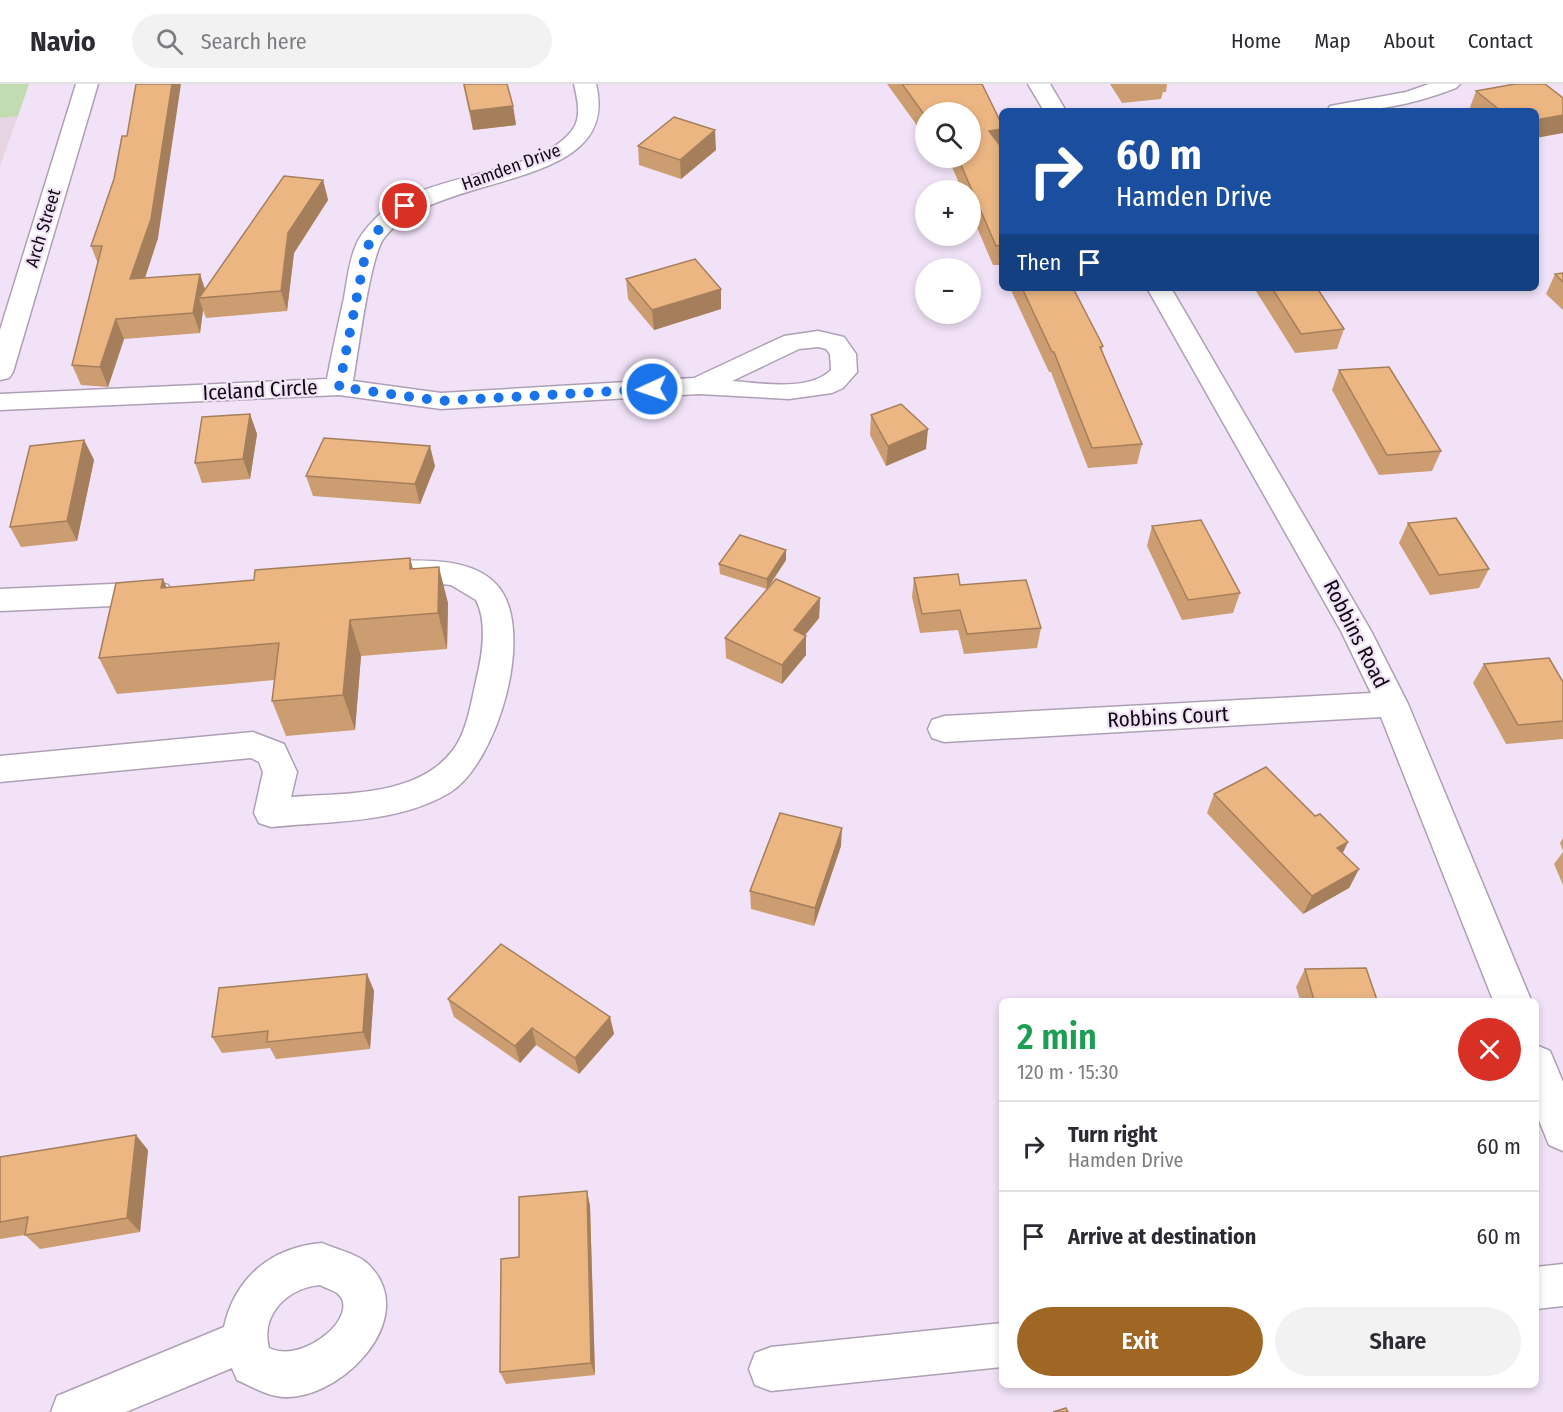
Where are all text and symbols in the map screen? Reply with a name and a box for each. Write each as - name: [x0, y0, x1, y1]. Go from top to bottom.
- search box: [132, 14, 552, 68]
- text: Navio: [30, 25, 96, 58]
- icon: search: [153, 25, 186, 58]
- text: Search here: [201, 28, 307, 55]
- text: Home: [1231, 28, 1281, 54]
- text: Map: [1314, 28, 1351, 54]
- text: About: [1384, 28, 1435, 54]
- text: Contact: [1468, 28, 1533, 54]
- map controls: [915, 102, 981, 324]
- button: search: [915, 102, 981, 168]
- text: 60 m: [1116, 130, 1202, 180]
- icon: right: [1017, 132, 1095, 210]
- street label: Hamden Drive: [458, 139, 564, 195]
- pin: [379, 180, 430, 231]
- button: +: [915, 180, 981, 246]
- text: Hamden Drive: [1116, 181, 1272, 213]
- street label: Arch Street: [21, 186, 65, 270]
- icon: arrive: [388, 189, 421, 222]
- icon: arrive: [1073, 246, 1106, 279]
- text: Then: [1017, 249, 1061, 276]
- button: −: [915, 258, 981, 324]
- position arrow: [620, 357, 684, 421]
- street label: Iceland Circle: [202, 374, 318, 406]
- street label: Robbins Road: [1318, 575, 1394, 693]
- street label: Robbins Court: [1107, 701, 1229, 733]
- text: 2 min: [1017, 1015, 1097, 1059]
- button: close: [1458, 1018, 1521, 1081]
- text: 120 m · 15:30: [1017, 1060, 1119, 1084]
- text: Turn right: [1068, 1121, 1157, 1148]
- icon: right: [1017, 1130, 1050, 1163]
- text: 60 m: [1477, 1133, 1521, 1160]
- text: Hamden Drive: [1068, 1148, 1183, 1172]
- icon: arrive: [1017, 1220, 1050, 1253]
- text: Arrive at destination: [1068, 1223, 1256, 1250]
- text: 60 m: [1477, 1223, 1521, 1250]
- button: Exit: [1017, 1307, 1263, 1376]
- button: Share: [1275, 1307, 1521, 1376]

